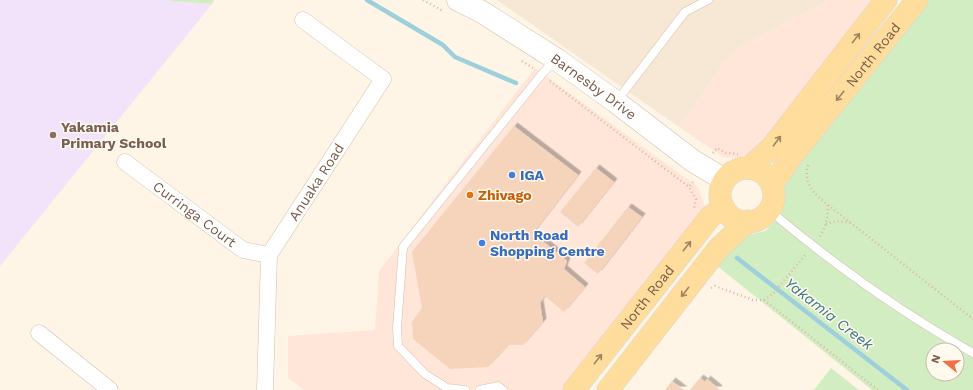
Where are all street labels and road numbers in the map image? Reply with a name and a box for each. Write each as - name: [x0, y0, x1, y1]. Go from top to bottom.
- street label: North Road: [843, 20, 904, 90]
- street label: Barnesby Drive: [548, 50, 640, 123]
- street label: Anuaka Road: [285, 140, 347, 224]
- street label: Curringa Court: [150, 178, 240, 250]
- street label: North Road: [617, 262, 677, 333]

